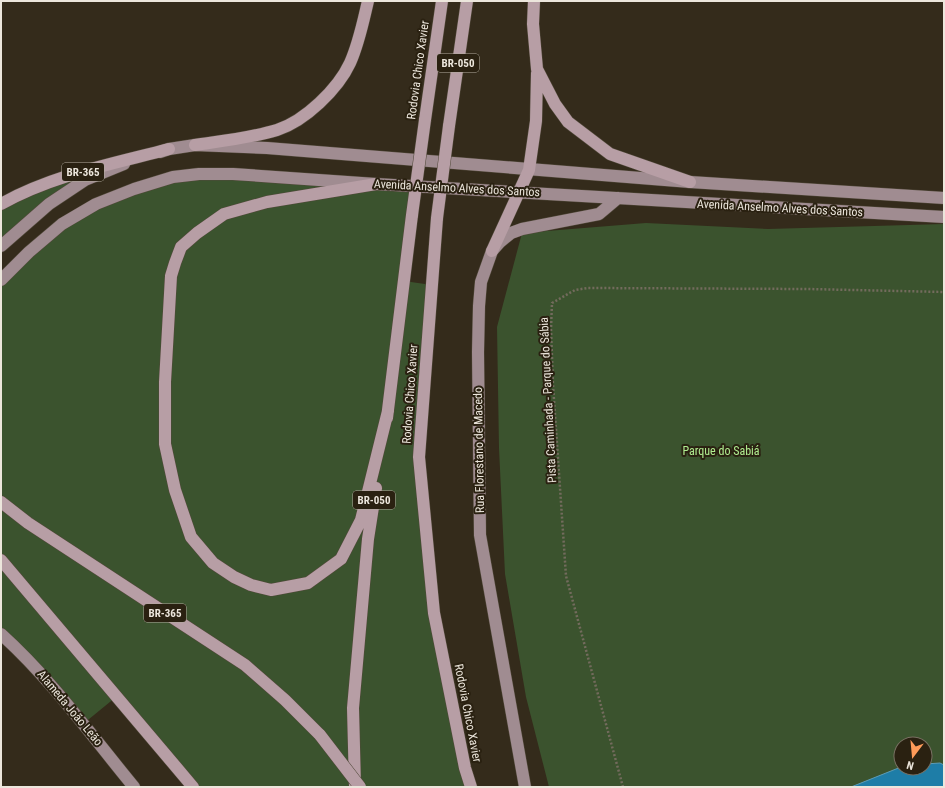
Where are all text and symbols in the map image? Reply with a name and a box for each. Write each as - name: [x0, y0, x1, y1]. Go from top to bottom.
- street label: Rodovia Chico Xavier: [404, 19, 432, 120]
- road number: BR-050: [437, 54, 479, 72]
- road number: BR-365: [62, 163, 104, 181]
- street label: Avenida Anselmo Alves dos Santos: [374, 177, 540, 199]
- street label: Avenida Anselmo Alves dos Santos: [697, 197, 863, 219]
- street label: Pista Caminhada - Parque do Sábia: [537, 316, 559, 483]
- street label: Rodovia Chico Xavier: [400, 343, 420, 444]
- street label: Rua Florestano de Macedo: [471, 387, 487, 513]
- park label: Parque do Sabiá: [682, 444, 760, 458]
- road number: BR-050: [353, 491, 395, 509]
- road number: BR-365: [144, 604, 186, 622]
- street label: Rodovia Chico Xavier: [452, 663, 484, 764]
- street label: Alameda João Leão: [34, 667, 106, 749]
- north arrow: [893, 736, 933, 776]
- text: N: [905, 758, 915, 772]

